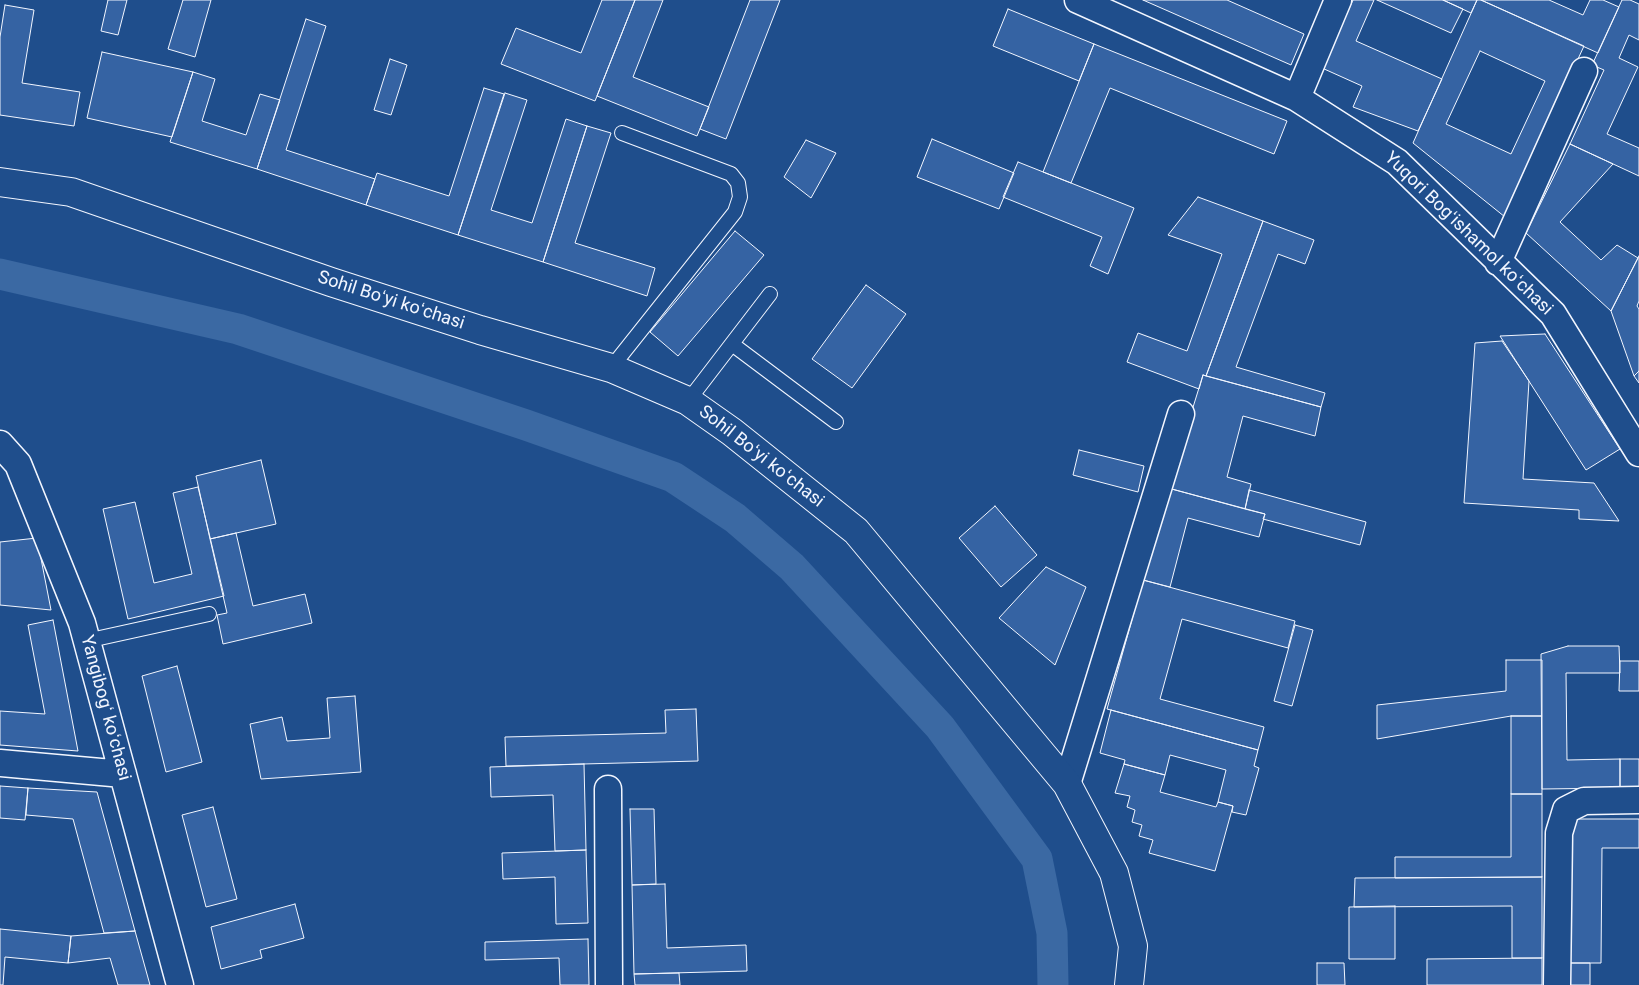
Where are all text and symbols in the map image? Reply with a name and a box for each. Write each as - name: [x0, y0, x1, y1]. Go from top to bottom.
- street label: Yuqori Bogʻishamol koʻchasi: [1379, 148, 1557, 320]
- street label: Sohil Boʻyi koʻchasi: [315, 267, 467, 335]
- street label: Sohil Boʻyi koʻchasi: [694, 401, 828, 513]
- street label: Yangibogʻ koʻchasi: [75, 633, 135, 783]

